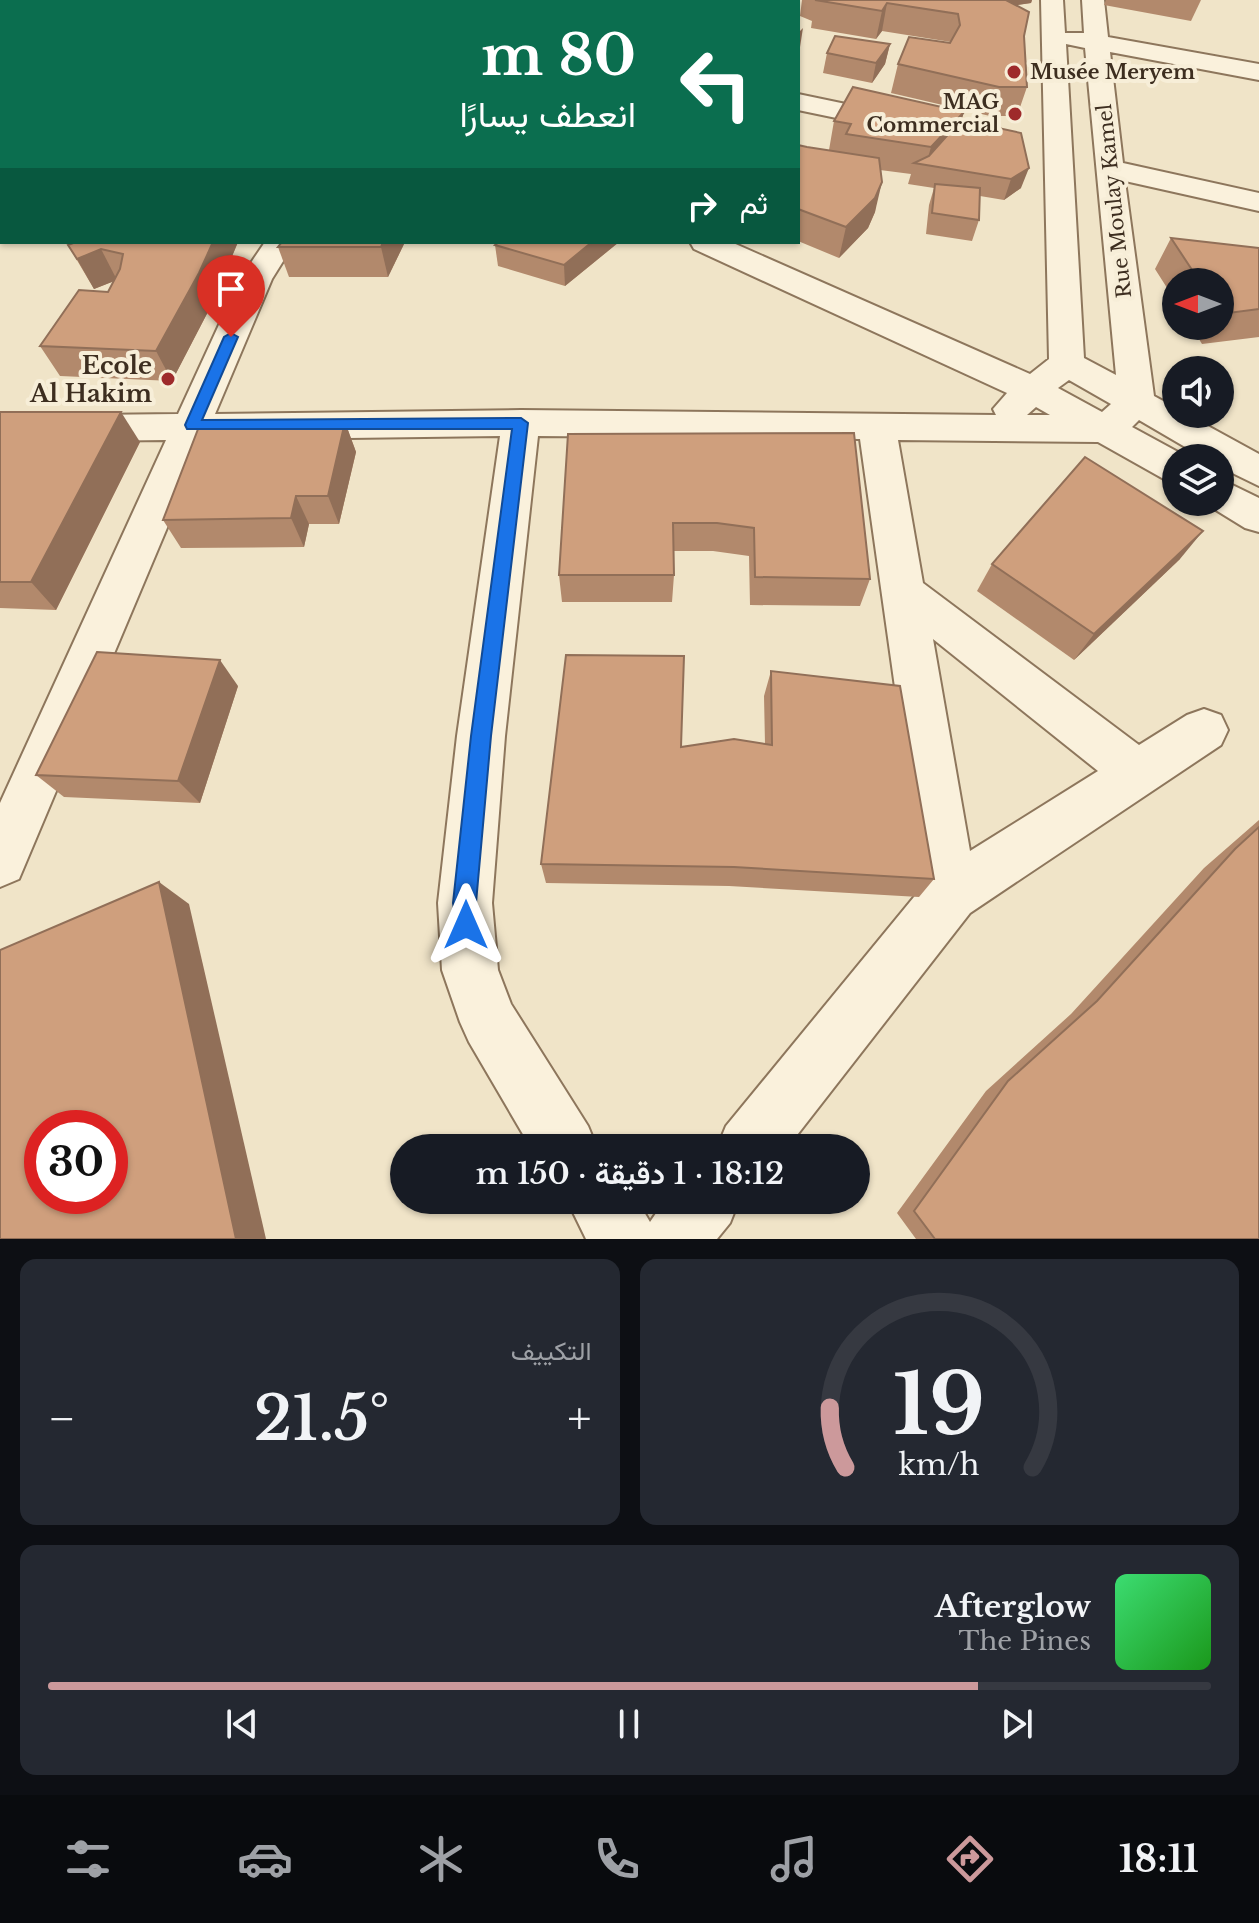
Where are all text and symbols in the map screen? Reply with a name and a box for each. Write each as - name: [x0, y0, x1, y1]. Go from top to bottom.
- text: 80 m: [481, 21, 636, 90]
- icon: left: [664, 32, 768, 136]
- place label: Musée Meryem: [1030, 60, 1195, 84]
- marker: Musée Meryem: [1005, 63, 1023, 81]
- place label: MAG Commercial: [866, 90, 999, 137]
- text: انعطف يسارًا: [459, 92, 636, 137]
- street label: Rue Moulay Kamel: [1092, 103, 1136, 299]
- marker: MAG Commercial: [1006, 105, 1024, 123]
- icon: right: [680, 184, 724, 228]
- text: ثم: [740, 185, 768, 222]
- pin: [197, 255, 265, 337]
- icon: arrive: [209, 267, 253, 311]
- north arrow: [1162, 268, 1234, 340]
- map controls: [1162, 268, 1234, 516]
- place label: Ecole Al Hakim: [29, 351, 152, 408]
- button: sound: [1162, 356, 1234, 428]
- marker: Ecole Al Hakim: [159, 370, 177, 388]
- button: layers: [1162, 444, 1234, 516]
- position arrow: [424, 883, 508, 967]
- speed limit sign: 30: [24, 1110, 128, 1214]
- text: 18:12 · 1 دقيقة · 150 m: [476, 1155, 784, 1192]
- text: التكييف: [511, 1335, 592, 1367]
- text: 19: [893, 1353, 985, 1456]
- text: 21.5°: [254, 1382, 390, 1456]
- text: −: [48, 1391, 76, 1446]
- text: +: [567, 1391, 591, 1446]
- text: km/h: [899, 1447, 980, 1483]
- text: Afterglow: [935, 1588, 1091, 1625]
- text: The Pines: [959, 1625, 1091, 1657]
- icon: previous: [220, 1702, 264, 1746]
- icon: pause: [607, 1702, 651, 1746]
- icon: next: [995, 1702, 1039, 1746]
- icon: filters: [60, 1831, 116, 1887]
- icon: car: [237, 1831, 293, 1887]
- icon: climate: [413, 1831, 469, 1887]
- icon: phone: [589, 1831, 645, 1887]
- icon: music: [766, 1831, 822, 1887]
- icon: directions: [942, 1831, 998, 1887]
- text: 18:11: [1119, 1837, 1199, 1882]

